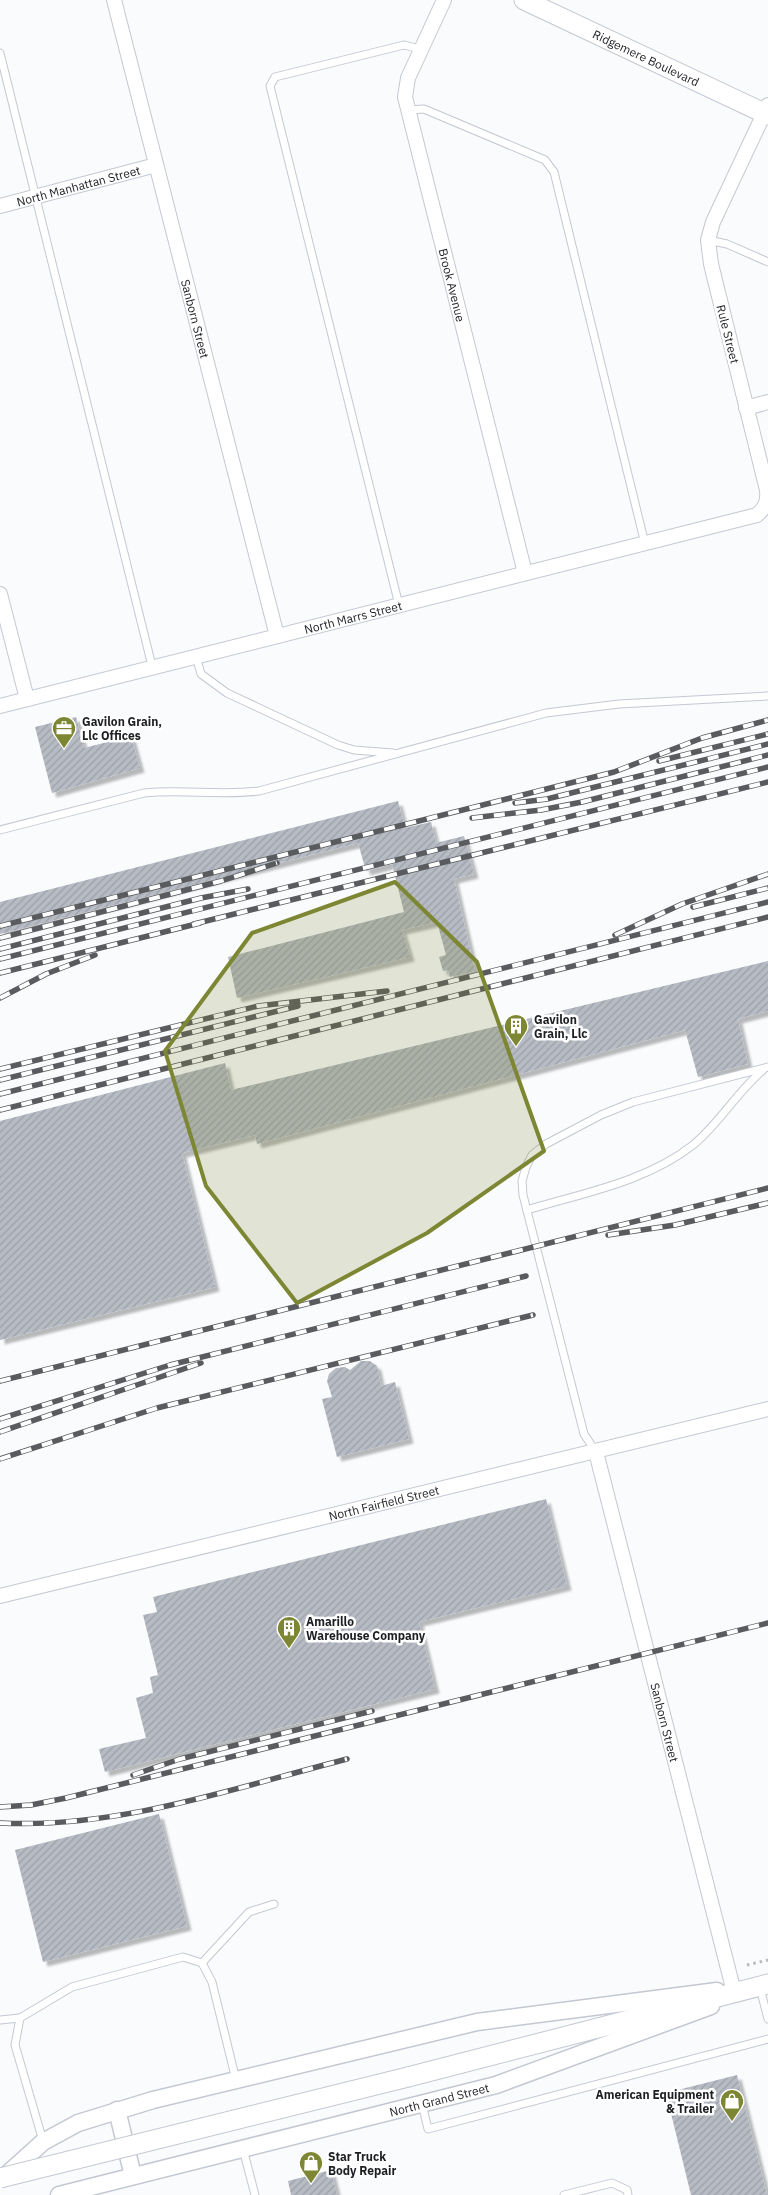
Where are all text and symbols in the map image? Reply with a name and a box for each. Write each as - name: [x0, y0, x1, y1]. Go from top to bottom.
- street label: Ridgemere Boulevard: [590, 26, 702, 89]
- street label: North Manhattan Street: [15, 162, 142, 209]
- street label: Brook Avenue: [436, 247, 469, 324]
- street label: Sanborn Street: [178, 278, 213, 360]
- street label: Rule Street: [713, 303, 743, 365]
- street label: North Marrs Street: [303, 597, 403, 636]
- place label: Gavilon Grain, Llc Offices: [82, 714, 162, 743]
- office icon: Gavilon Grain, Llc Offices: [51, 715, 77, 749]
- place label: Gavilon Grain, Llc: [534, 1012, 587, 1041]
- building icon: Gavilon Grain, Llc: [503, 1013, 529, 1047]
- street label: North Fairfield Street: [327, 1482, 441, 1523]
- place label: Amarillo Warehouse Company: [306, 1614, 426, 1643]
- building icon: Amarillo Warehouse Company: [276, 1615, 302, 1649]
- street label: Sanborn Street: [648, 1681, 682, 1763]
- street label: North Grand Street: [388, 2080, 491, 2119]
- place label: American Equipment & Trailer: [595, 2087, 714, 2116]
- shop icon: American Equipment & Trailer: [719, 2088, 745, 2122]
- place label: Star Truck Body Repair: [328, 2149, 397, 2178]
- shop icon: Star Truck Body Repair: [298, 2150, 324, 2184]

